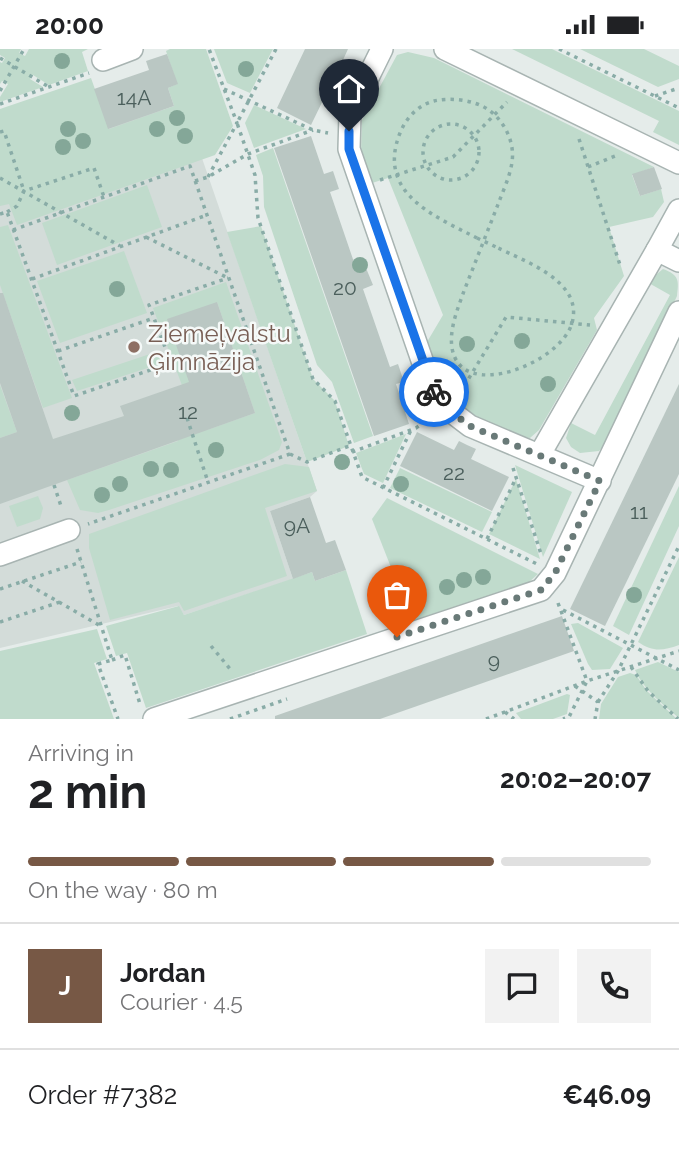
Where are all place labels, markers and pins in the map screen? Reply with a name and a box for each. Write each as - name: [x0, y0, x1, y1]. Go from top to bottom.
- pin: [319, 59, 379, 131]
- place label: Ziemeļvalstu Ģimnāzija: [148, 319, 291, 376]
- marker: Ziemeļvalstu Ģimnāzija: [126, 339, 142, 355]
- pin: [367, 565, 427, 637]

